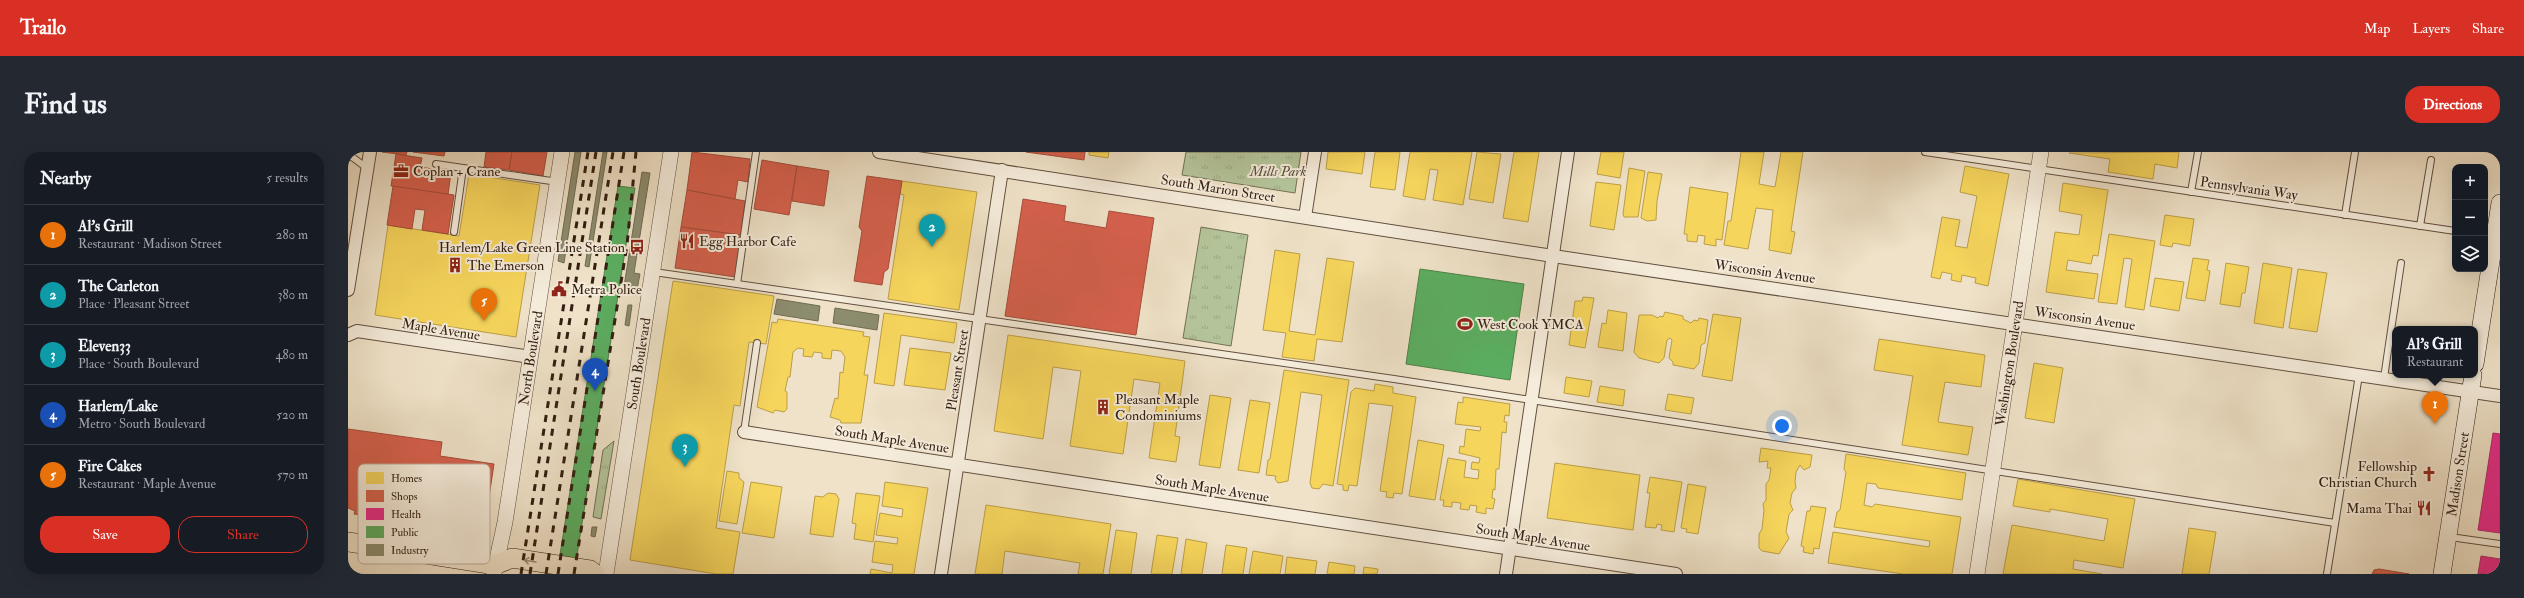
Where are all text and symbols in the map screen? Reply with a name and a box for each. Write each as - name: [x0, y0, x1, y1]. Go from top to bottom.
- text: Trailo: [20, 16, 66, 40]
- text: Map: [2364, 20, 2390, 37]
- text: Layers: [2412, 20, 2450, 37]
- text: Share: [2472, 20, 2504, 37]
- button: Directions: [2405, 86, 2500, 123]
- text: Find us: [24, 87, 107, 122]
- office icon: Coplan + Crane: [392, 162, 410, 180]
- place label: Coplan + Crane: [413, 163, 501, 181]
- park label: Mills Park: [1249, 163, 1306, 180]
- map controls: [2452, 164, 2488, 272]
- button: +: [2452, 164, 2488, 200]
- text: Nearby: [40, 168, 91, 189]
- text: 5 results: [266, 170, 308, 186]
- street label: South Marion Street: [1160, 171, 1277, 206]
- street label: Pennsylvania Way: [2199, 173, 2300, 205]
- button: −: [2452, 200, 2488, 236]
- pin: 2: [919, 214, 945, 247]
- text: Al's Grill: [78, 217, 133, 236]
- text: 1: [51, 227, 55, 243]
- text: 280 m: [276, 227, 308, 243]
- restaurant icon: Egg Harbor Cafe: [678, 232, 696, 250]
- place label: Egg Harbor Cafe: [699, 233, 796, 250]
- text: Restaurant · Madison Street: [78, 236, 222, 252]
- button: layers: [2452, 236, 2488, 272]
- bus stop icon: Harlem/Lake Green Line Station: [628, 238, 646, 256]
- place label: Harlem/Lake Green Line Station: [439, 239, 625, 256]
- building icon: The Emerson: [446, 256, 464, 274]
- street label: Wisconsin Avenue: [1712, 256, 1817, 287]
- place label: The Emerson: [467, 257, 544, 274]
- text: The Carleton: [78, 277, 159, 296]
- public building icon: Metra Police: [550, 280, 568, 298]
- place label: Metra Police: [571, 281, 642, 298]
- text: 2: [50, 287, 56, 303]
- text: 380 m: [277, 287, 308, 303]
- pin: 5: [471, 288, 497, 321]
- text: Place · Pleasant Street: [78, 296, 189, 312]
- street label: Washington Boulevard: [1991, 300, 2027, 428]
- street label: Wisconsin Avenue: [2032, 303, 2137, 334]
- street label: North Boulevard: [515, 310, 546, 407]
- street label: Maple Avenue: [400, 315, 481, 345]
- sports icon: West Cook YMCA: [1456, 315, 1474, 333]
- street label: South Boulevard: [623, 316, 654, 411]
- place label: West Cook YMCA: [1476, 316, 1584, 333]
- popup: [2392, 326, 2478, 378]
- street label: Pleasant Street: [943, 328, 972, 412]
- text: Al's Grill: [2407, 335, 2462, 354]
- text: Eleven33: [78, 337, 131, 356]
- text: 3: [51, 347, 56, 363]
- text: 480 m: [275, 347, 308, 363]
- text: Restaurant: [2407, 354, 2463, 370]
- text: Place · South Boulevard: [78, 356, 199, 372]
- pin: 4: [582, 358, 608, 391]
- place label: Pleasant Maple Condominiums: [1115, 391, 1201, 424]
- pin: 1: [2422, 391, 2448, 424]
- text: Harlem/Lake: [78, 397, 158, 416]
- building icon: Pleasant Maple Condominiums: [1094, 398, 1112, 416]
- text: 4: [49, 407, 57, 423]
- text: 520 m: [276, 407, 308, 423]
- text: Metro · South Boulevard: [78, 416, 205, 432]
- your location: [1772, 416, 1792, 436]
- street label: South Maple Avenue: [833, 422, 950, 458]
- street label: Madison Street: [2443, 430, 2473, 518]
- pin: 3: [672, 434, 698, 467]
- text: Fire Cakes: [78, 457, 142, 476]
- place label: Fellowship Christian Church: [2319, 458, 2418, 491]
- legend: [358, 464, 490, 564]
- church icon: Fellowship Christian Church: [2420, 465, 2438, 483]
- text: 5: [50, 467, 56, 483]
- text: 570 m: [277, 467, 308, 483]
- street label: South Maple Avenue: [1153, 471, 1270, 507]
- text: Homes: [391, 472, 422, 485]
- text: Restaurant · Maple Avenue: [78, 476, 216, 492]
- text: Shops: [391, 490, 418, 504]
- restaurant icon: Mama Thai: [2415, 499, 2433, 517]
- place label: Mama Thai: [2346, 500, 2412, 517]
- text: Health: [391, 508, 421, 521]
- button: Save: [40, 516, 170, 553]
- button: Share: [178, 516, 308, 553]
- street label: South Maple Avenue: [1474, 520, 1591, 556]
- text: Public: [391, 526, 419, 539]
- text: Industry: [391, 544, 429, 558]
- one-way arrow: [524, 557, 537, 565]

